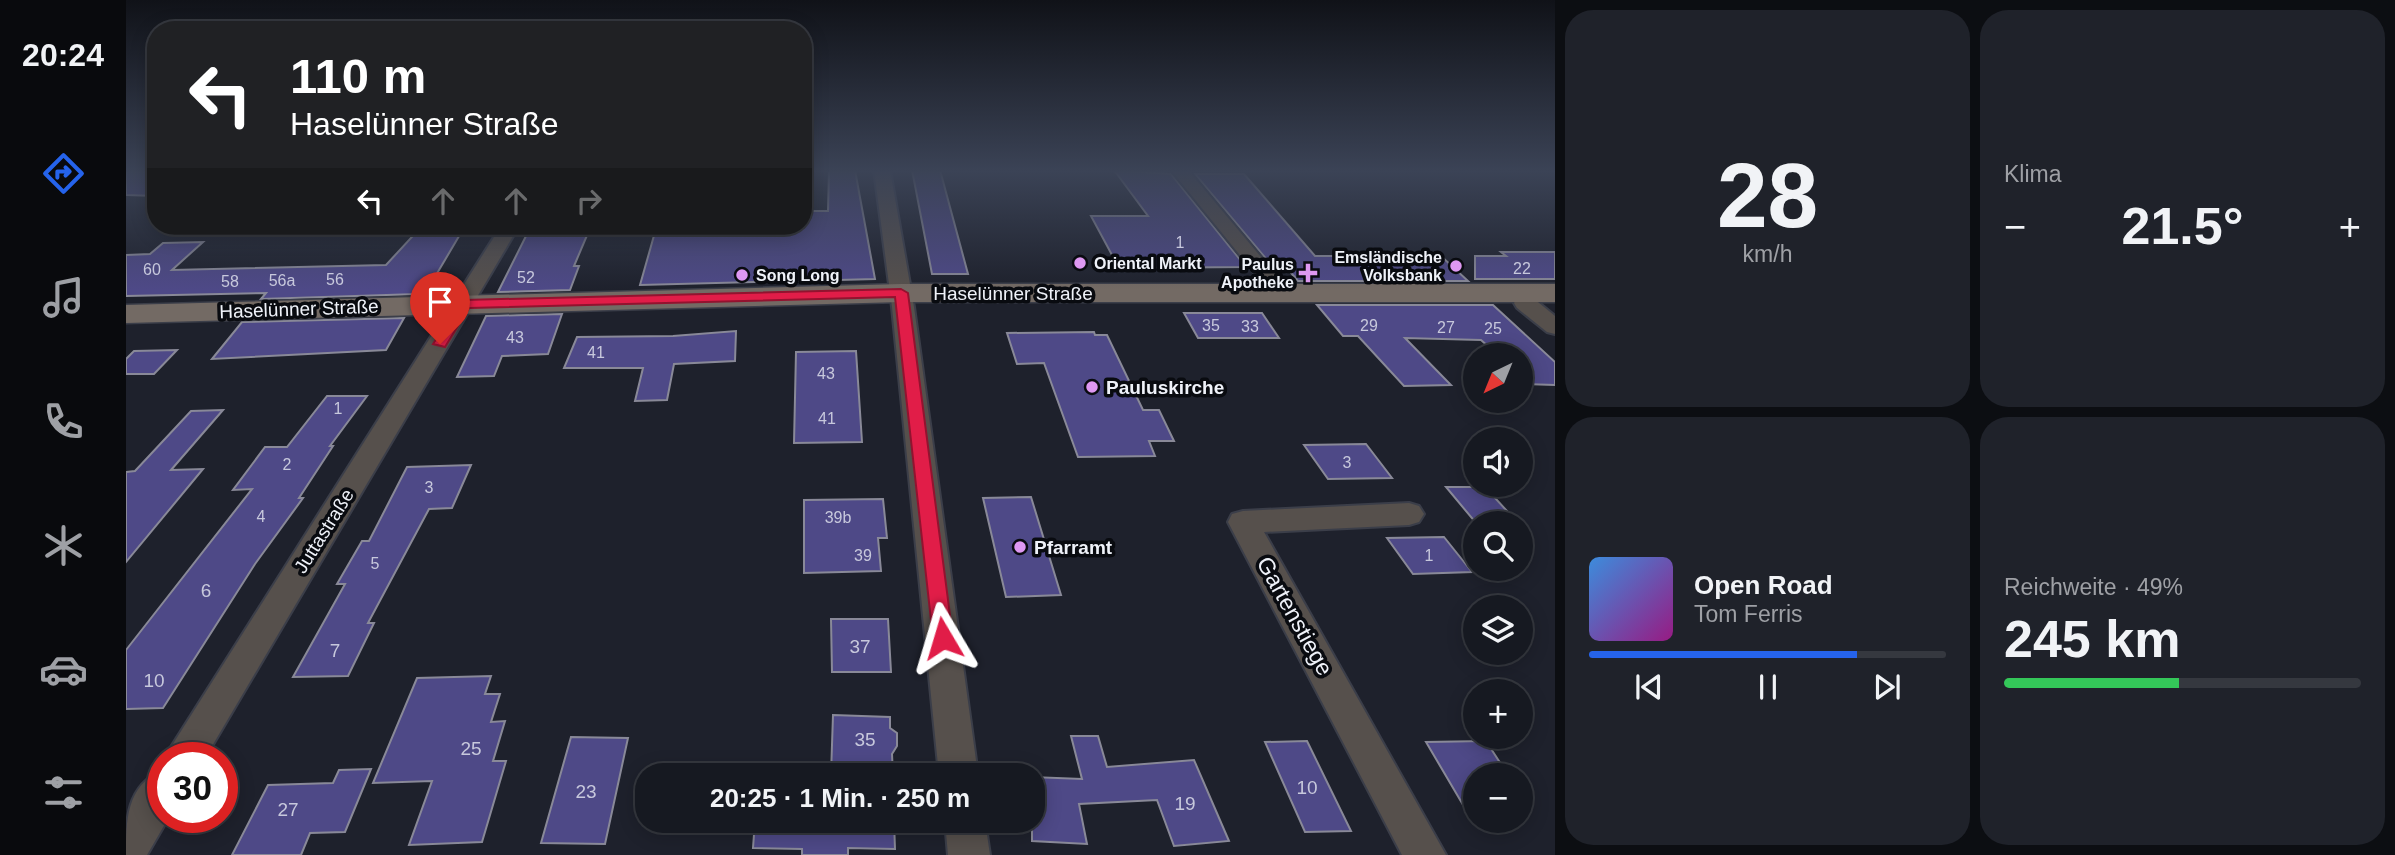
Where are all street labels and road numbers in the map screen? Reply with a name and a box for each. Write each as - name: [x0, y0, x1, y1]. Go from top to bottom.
- street label: Haselünner Straße: [933, 283, 1093, 304]
- street label: Haselünner Straße: [219, 296, 379, 322]
- street label: Juttastraße: [290, 485, 358, 577]
- street label: Gartenstiege: [1252, 552, 1338, 680]

